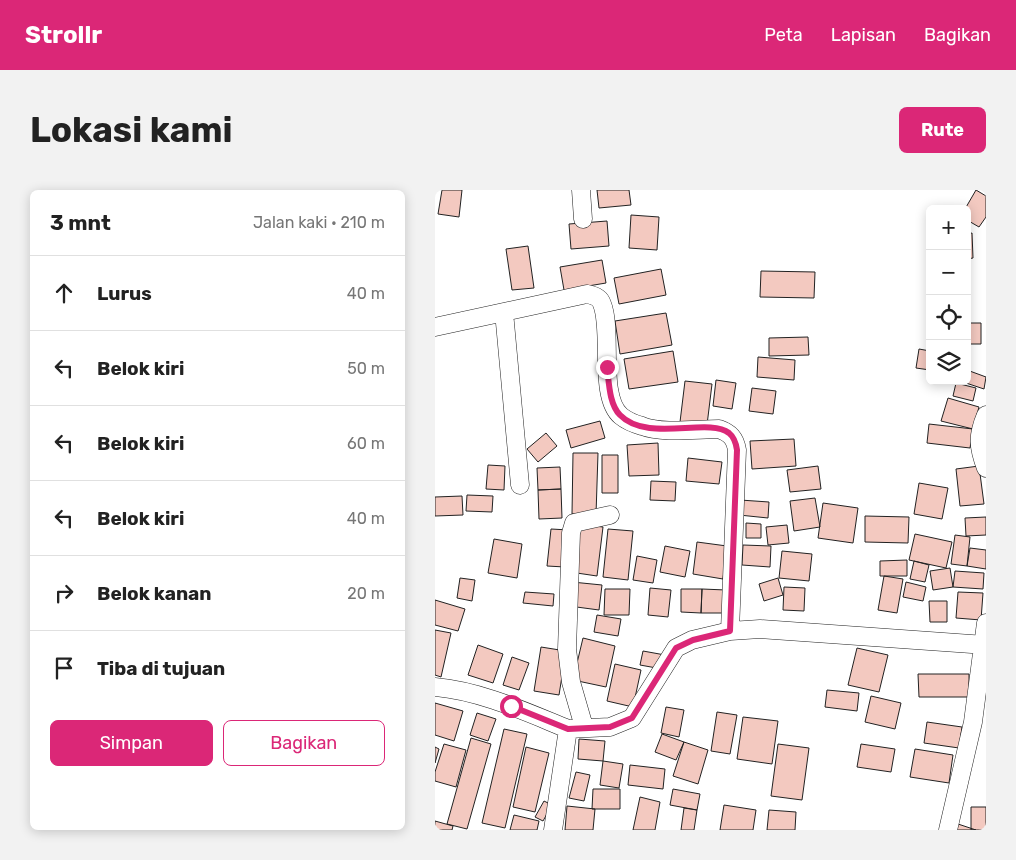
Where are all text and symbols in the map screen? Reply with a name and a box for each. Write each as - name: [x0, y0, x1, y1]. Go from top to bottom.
- text: Strollr: [25, 21, 102, 49]
- text: Peta: [764, 24, 803, 46]
- text: Lapisan: [831, 24, 896, 46]
- text: Bagikan: [924, 24, 991, 46]
- button: Rute: [899, 107, 986, 153]
- text: Lokasi kami: [30, 109, 233, 151]
- map controls: [926, 205, 971, 385]
- button: +: [926, 205, 971, 250]
- text: 3 mnt: [50, 210, 111, 235]
- text: Jalan kaki · 210 m: [253, 213, 385, 232]
- button: −: [926, 250, 971, 295]
- icon: ahead: [50, 279, 78, 307]
- text: Lurus: [97, 282, 152, 305]
- text: 40 m: [347, 284, 385, 303]
- button: locate: [926, 295, 971, 340]
- button: layers: [926, 340, 971, 385]
- icon: left: [50, 354, 78, 382]
- route end: [596, 356, 619, 379]
- text: Belok kiri: [97, 357, 184, 380]
- text: 50 m: [347, 359, 385, 378]
- icon: left: [50, 429, 78, 457]
- text: Belok kiri: [97, 432, 184, 455]
- text: 60 m: [347, 434, 385, 453]
- icon: left: [50, 504, 78, 532]
- text: Belok kiri: [97, 507, 184, 530]
- text: 40 m: [347, 509, 385, 528]
- icon: right: [50, 579, 78, 607]
- text: Belok kanan: [97, 582, 212, 605]
- text: 20 m: [347, 584, 385, 603]
- icon: arrive: [50, 654, 78, 682]
- text: Tiba di tujuan: [97, 657, 225, 680]
- route start: [500, 695, 523, 718]
- button: Simpan: [50, 720, 213, 766]
- button: Bagikan: [223, 720, 385, 766]

